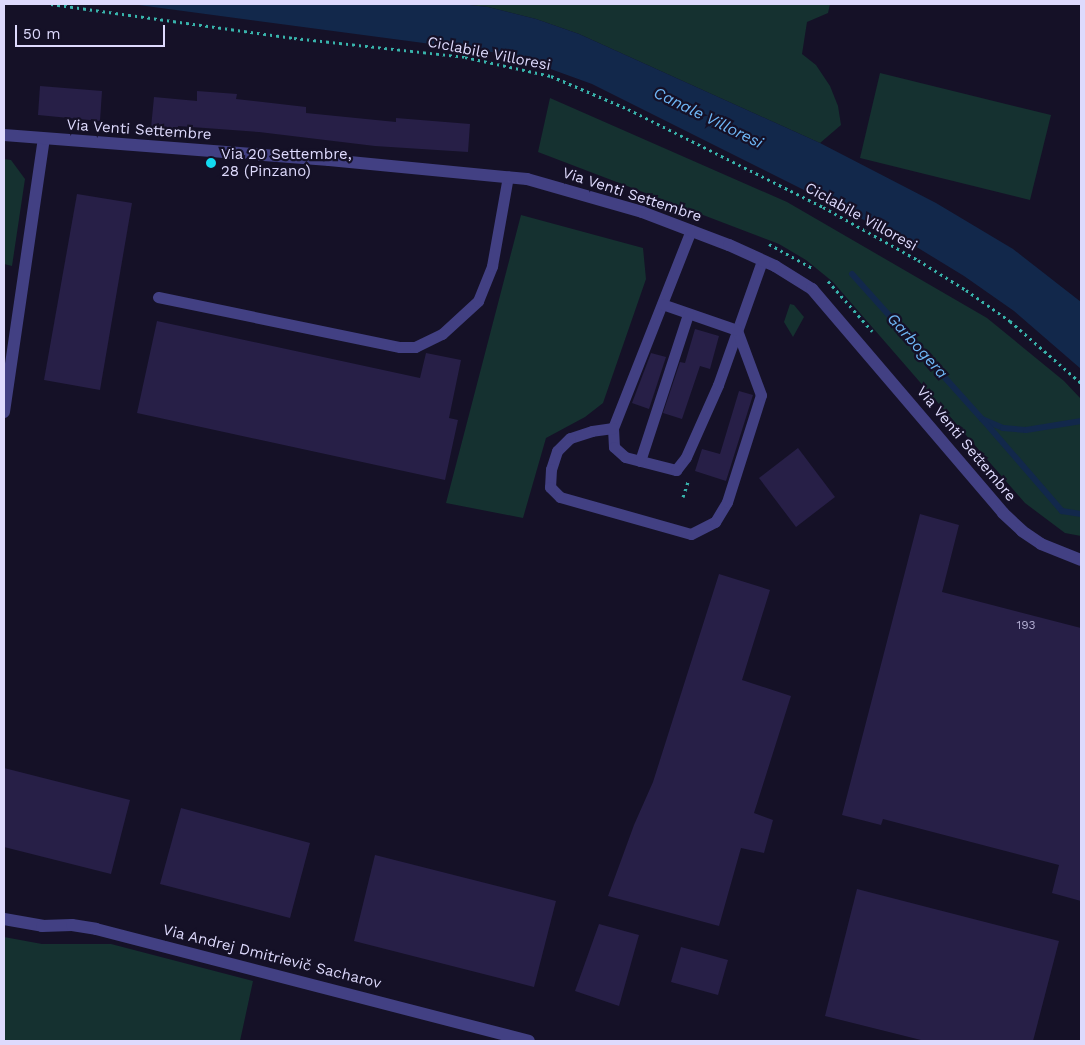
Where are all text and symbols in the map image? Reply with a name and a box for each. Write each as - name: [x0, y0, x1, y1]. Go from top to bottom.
- scale bar: [18, 15, 168, 47]
- text: 50 m: [23, 25, 60, 43]
- street label: Ciclabile Villoresi: [426, 33, 552, 75]
- water label: Canale Villoresi: [650, 83, 766, 153]
- street label: Via Venti Settembre: [65, 116, 213, 144]
- place label: Via 20 Settembre, 28 (Pinzano): [221, 145, 352, 180]
- marker: Via 20 Settembre, 28 (Pinzano): [205, 157, 217, 169]
- street label: Via Venti Settembre: [560, 164, 704, 226]
- street label: Ciclabile Villoresi: [802, 179, 920, 255]
- water label: Garbogera: [883, 309, 951, 383]
- street label: Via Venti Settembre: [912, 382, 1020, 506]
- house number: 193: [1017, 619, 1035, 633]
- street label: Via Andrej Dmitrievič Sacharov: [160, 921, 384, 993]

